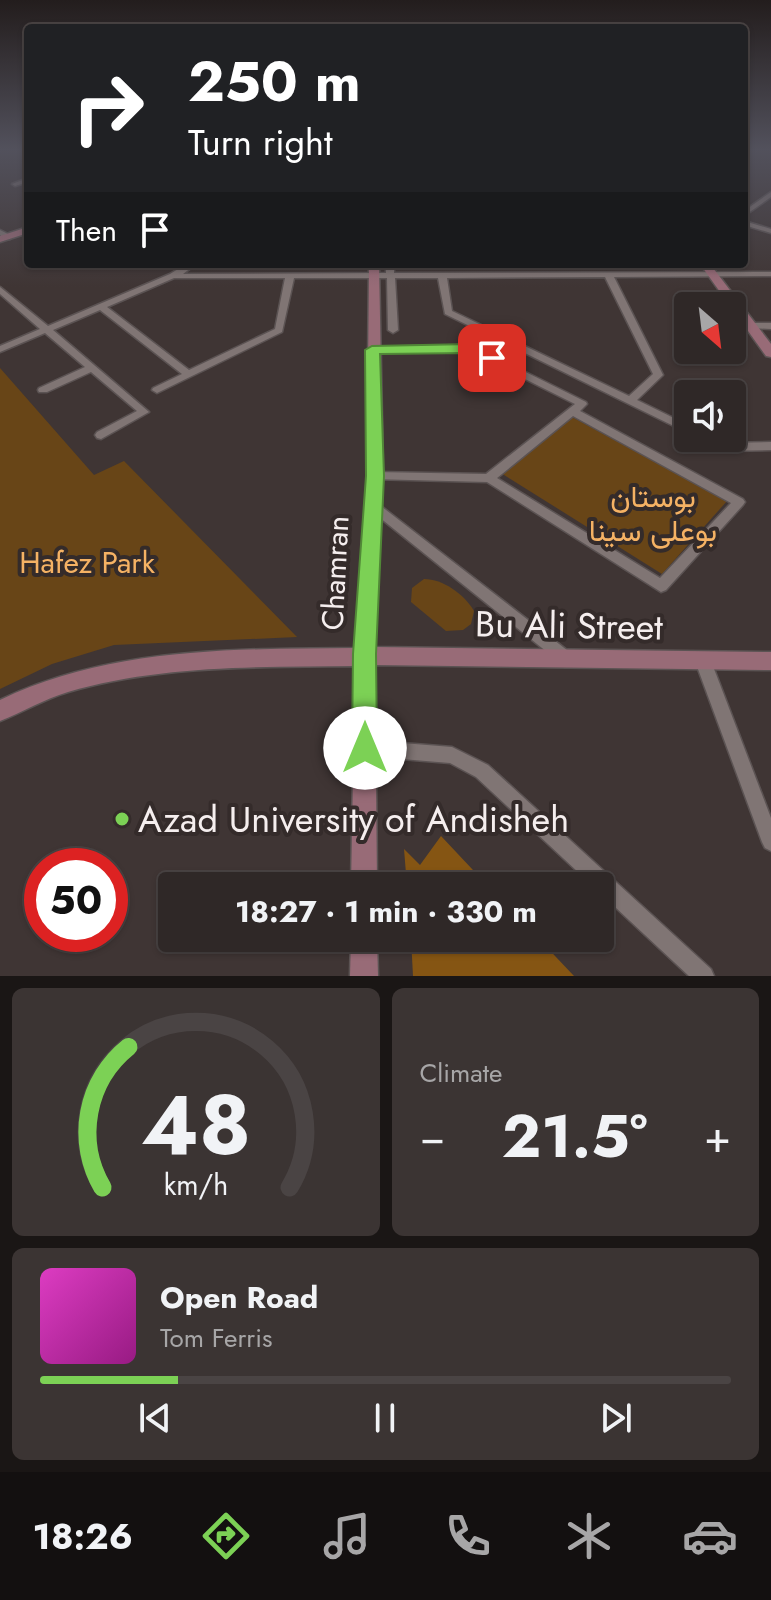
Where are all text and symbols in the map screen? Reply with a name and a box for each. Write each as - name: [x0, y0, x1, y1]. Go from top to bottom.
- text: 250 m: [188, 41, 361, 122]
- icon: right: [56, 56, 160, 160]
- text: Turn right: [188, 116, 333, 168]
- icon: arrive: [133, 208, 177, 252]
- text: Then: [56, 209, 117, 252]
- north arrow: [674, 292, 746, 364]
- map controls: [674, 292, 746, 452]
- pin: [458, 324, 526, 392]
- icon: arrive: [470, 336, 514, 380]
- button: sound: [674, 380, 746, 452]
- park label: بوستان بوعلی سینا: [589, 475, 717, 552]
- street label: Chamran: [311, 515, 359, 631]
- park label: Hafez Park: [19, 541, 156, 584]
- street label: Bu Ali Street: [475, 597, 664, 653]
- position arrow: [323, 706, 407, 790]
- place label: Azad University of Andisheh: [138, 793, 569, 845]
- marker: Azad University of Andisheh: [113, 810, 131, 828]
- speed limit sign: 50: [24, 848, 128, 952]
- text: 18:27 · 1 min · 330 m: [235, 890, 537, 933]
- text: Climate: [420, 1054, 502, 1092]
- text: 48: [141, 1065, 251, 1185]
- text: 21.5°: [502, 1093, 648, 1180]
- text: −: [420, 1105, 445, 1169]
- text: +: [704, 1105, 731, 1169]
- text: km/h: [163, 1164, 228, 1206]
- text: Open Road: [160, 1276, 318, 1319]
- text: Tom Ferris: [160, 1319, 272, 1357]
- icon: previous: [133, 1396, 177, 1440]
- icon: pause: [363, 1396, 407, 1440]
- icon: next: [594, 1396, 638, 1440]
- icon: directions: [198, 1508, 254, 1564]
- icon: music: [319, 1508, 375, 1564]
- icon: phone: [440, 1508, 496, 1564]
- icon: climate: [561, 1508, 617, 1564]
- icon: car: [682, 1508, 738, 1564]
- text: 18:26: [33, 1510, 133, 1562]

